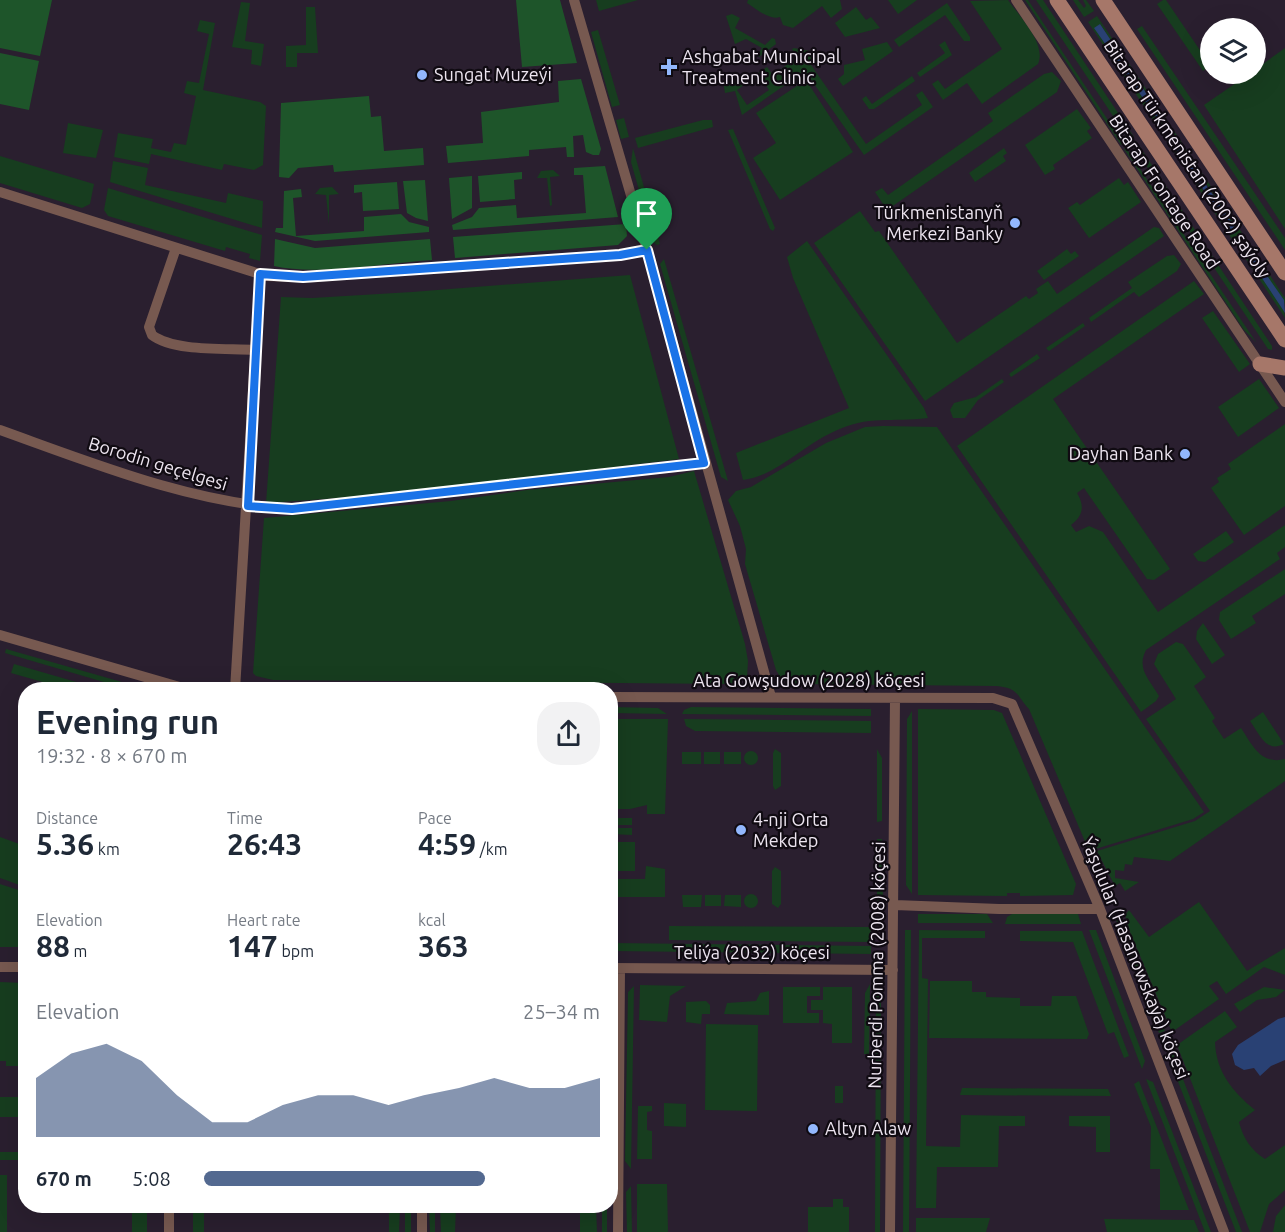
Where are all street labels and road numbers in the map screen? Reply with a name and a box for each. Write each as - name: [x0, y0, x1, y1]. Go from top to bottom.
- street label: Bitarap Türkmenistan (2002) şaýoly: [1100, 36, 1275, 282]
- street label: Bitarap Frontage Road: [1106, 111, 1224, 272]
- street label: Borodin geçelgesi: [86, 432, 230, 494]
- street label: Ata Gowşudow (2028) köçesi: [693, 670, 925, 691]
- street label: Ýaşulular (Hasanowskaýa) köçesi: [1077, 833, 1195, 1082]
- street label: Nurberdi Pomma (2008) köçesi: [864, 841, 889, 1089]
- street label: Teliýa (2032) köçesi: [674, 942, 830, 963]

